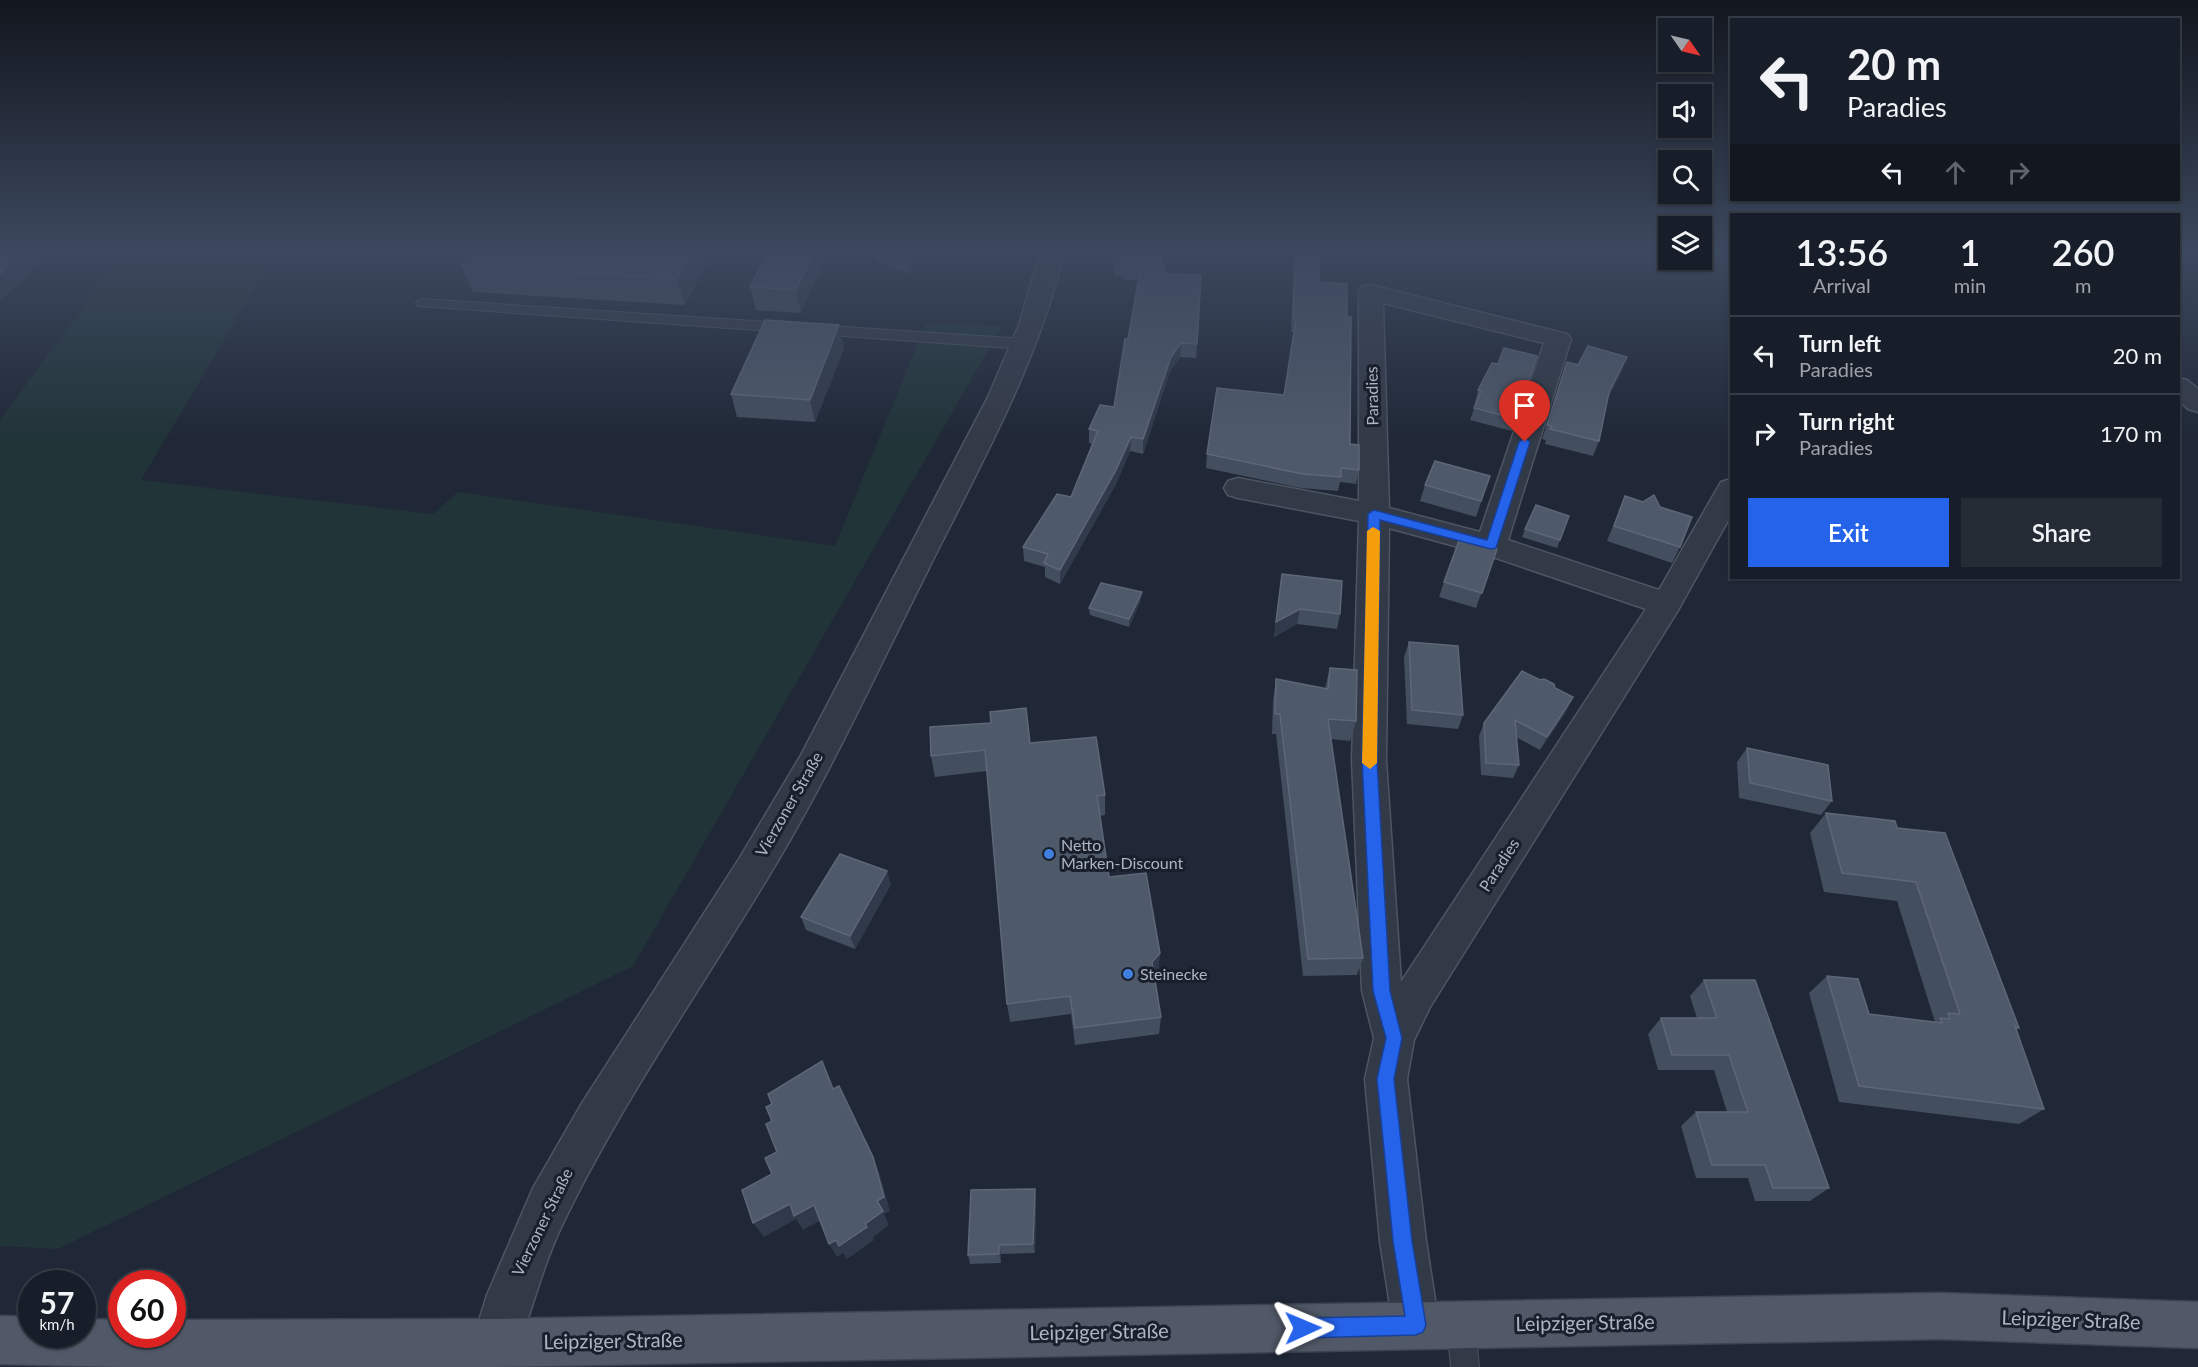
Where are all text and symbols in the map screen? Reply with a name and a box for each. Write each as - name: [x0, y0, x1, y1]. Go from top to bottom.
- north arrow: [1658, 18, 1712, 72]
- map controls: [1658, 18, 1712, 270]
- text: 20 m: [1847, 39, 1941, 89]
- icon: left: [1748, 42, 1826, 120]
- button: sound: [1658, 84, 1712, 138]
- text: Paradies: [1847, 90, 1947, 123]
- button: search: [1658, 150, 1712, 204]
- icon: left: [1876, 156, 1909, 189]
- icon: ahead: [1939, 156, 1972, 189]
- icon: right: [2002, 156, 2035, 189]
- button: layers: [1658, 216, 1712, 270]
- text: 13:56: [1796, 230, 1888, 274]
- text: 1: [1960, 230, 1980, 274]
- text: 260: [2052, 230, 2114, 274]
- text: Arrival: [1813, 273, 1871, 297]
- text: min: [1954, 273, 1986, 297]
- text: m: [2075, 273, 2091, 297]
- text: Turn left: [1799, 330, 1881, 357]
- icon: left: [1748, 339, 1781, 372]
- text: 20 m: [2113, 342, 2162, 369]
- text: Paradies: [1799, 357, 1873, 381]
- street label: Paradies: [1361, 366, 1382, 426]
- pin: [1499, 380, 1550, 442]
- icon: arrive: [1508, 389, 1541, 422]
- text: Turn right: [1799, 408, 1894, 435]
- icon: right: [1748, 417, 1781, 450]
- text: 170 m: [2100, 420, 2162, 447]
- text: Paradies: [1799, 435, 1873, 459]
- button: Exit: [1748, 498, 1949, 567]
- button: Share: [1961, 498, 2162, 567]
- street label: Vierzoner Straße: [751, 748, 826, 859]
- place label: Netto Marken-Discount: [1061, 835, 1183, 872]
- street label: Paradies: [1475, 835, 1523, 895]
- marker: Netto Marken-Discount: [1042, 847, 1056, 861]
- place label: Steinecke: [1140, 964, 1207, 983]
- marker: Steinecke: [1121, 967, 1135, 981]
- street label: Vierzoner Straße: [507, 1165, 576, 1279]
- speed limit sign: 60: [108, 1270, 186, 1348]
- text: 57: [40, 1284, 74, 1320]
- position arrow: [1271, 1296, 1335, 1360]
- street label: Leipziger Straße: [2001, 1305, 2141, 1333]
- street label: Leipziger Straße: [1515, 1309, 1655, 1335]
- text: km/h: [39, 1315, 75, 1333]
- street label: Leipziger Straße: [1029, 1318, 1169, 1344]
- street label: Leipziger Straße: [543, 1327, 683, 1353]

